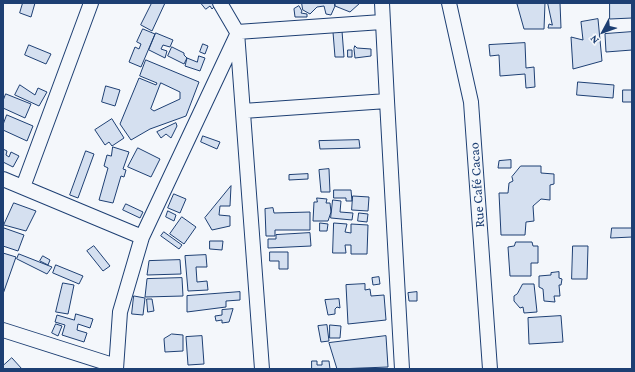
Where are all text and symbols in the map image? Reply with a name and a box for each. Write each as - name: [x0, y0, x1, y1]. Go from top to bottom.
- north arrow: [583, 12, 623, 52]
- text: N: [587, 33, 601, 47]
- street label: Rue Café Cacao: [466, 142, 488, 228]

